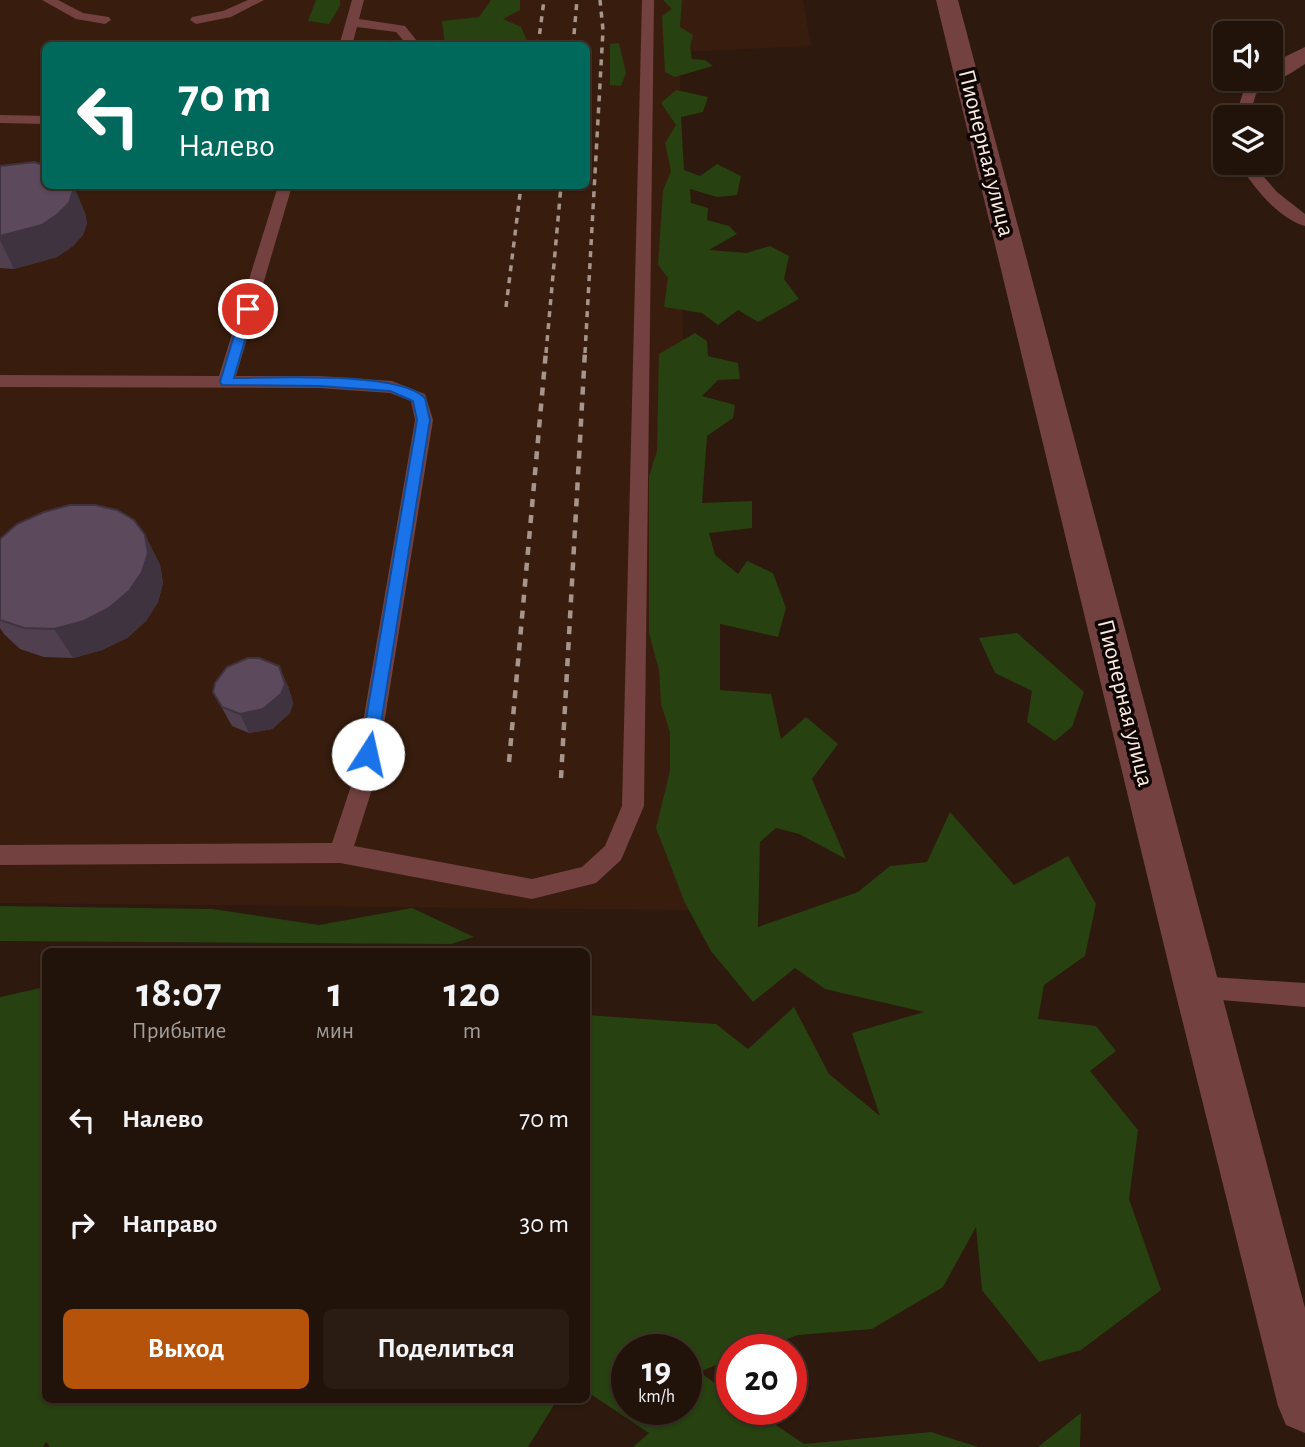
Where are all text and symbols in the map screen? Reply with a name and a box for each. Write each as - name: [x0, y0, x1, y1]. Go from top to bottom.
- map controls: [1213, 21, 1283, 175]
- button: sound: [1213, 21, 1283, 91]
- street label: Пионерная улица: [954, 67, 1018, 239]
- icon: left: [63, 70, 154, 161]
- text: 70 m: [178, 72, 272, 121]
- button: layers: [1213, 105, 1283, 175]
- text: Налево: [178, 130, 275, 162]
- pin: [218, 279, 278, 339]
- icon: arrive: [229, 290, 267, 328]
- street label: Пионерная улица: [1093, 617, 1157, 789]
- position arrow: [331, 717, 405, 791]
- text: 18:07: [136, 972, 222, 1014]
- text: 1: [327, 972, 343, 1014]
- text: 120: [444, 972, 500, 1014]
- text: Прибытие: [132, 1020, 226, 1043]
- text: мин: [316, 1020, 354, 1043]
- text: m: [463, 1020, 481, 1043]
- icon: left: [63, 1101, 101, 1139]
- text: Налево: [122, 1106, 203, 1132]
- text: 70 m: [519, 1106, 569, 1132]
- icon: right: [63, 1206, 101, 1244]
- text: Направо: [122, 1211, 217, 1237]
- text: 30 m: [519, 1211, 569, 1237]
- button: Выход: [63, 1309, 309, 1389]
- button: Поделиться: [323, 1309, 569, 1389]
- speed limit sign: 20: [716, 1334, 807, 1425]
- text: 19: [642, 1353, 671, 1388]
- text: km/h: [638, 1388, 675, 1406]

